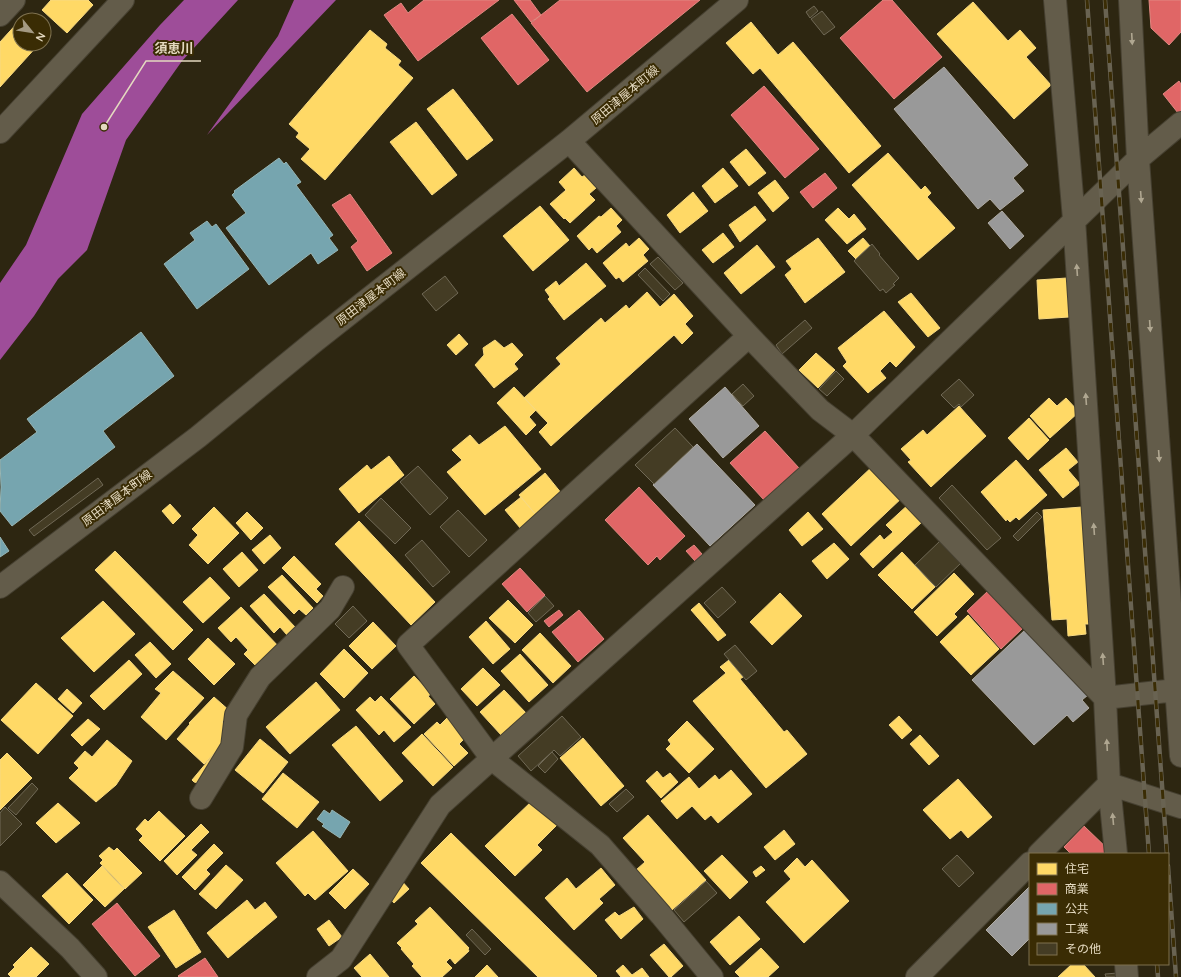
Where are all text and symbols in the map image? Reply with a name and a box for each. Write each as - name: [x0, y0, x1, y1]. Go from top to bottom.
- north arrow: [12, 12, 52, 52]
- text: N: [33, 30, 49, 44]
- one-way arrow: [1129, 33, 1135, 46]
- callout: 須恵川: [146, 36, 201, 61]
- text: 須恵川: [154, 40, 194, 56]
- street label: 原田津屋本町線: [588, 62, 662, 127]
- one-way arrow: [1137, 191, 1144, 203]
- one-way arrow: [1074, 263, 1081, 276]
- street label: 原田津屋本町線: [333, 265, 408, 328]
- one-way arrow: [1146, 320, 1153, 332]
- one-way arrow: [1082, 393, 1089, 405]
- one-way arrow: [1156, 450, 1163, 462]
- street label: 原田津屋本町線: [79, 466, 155, 529]
- one-way arrow: [1091, 523, 1098, 535]
- one-way arrow: [1099, 653, 1106, 665]
- one-way arrow: [1104, 739, 1111, 751]
- one-way arrow: [1109, 813, 1116, 825]
- legend: [1029, 853, 1169, 965]
- text: 住宅: [1065, 861, 1089, 876]
- text: 商業: [1065, 881, 1089, 896]
- text: 公共: [1065, 901, 1089, 916]
- text: 工業: [1065, 921, 1089, 936]
- text: その他: [1065, 941, 1101, 956]

